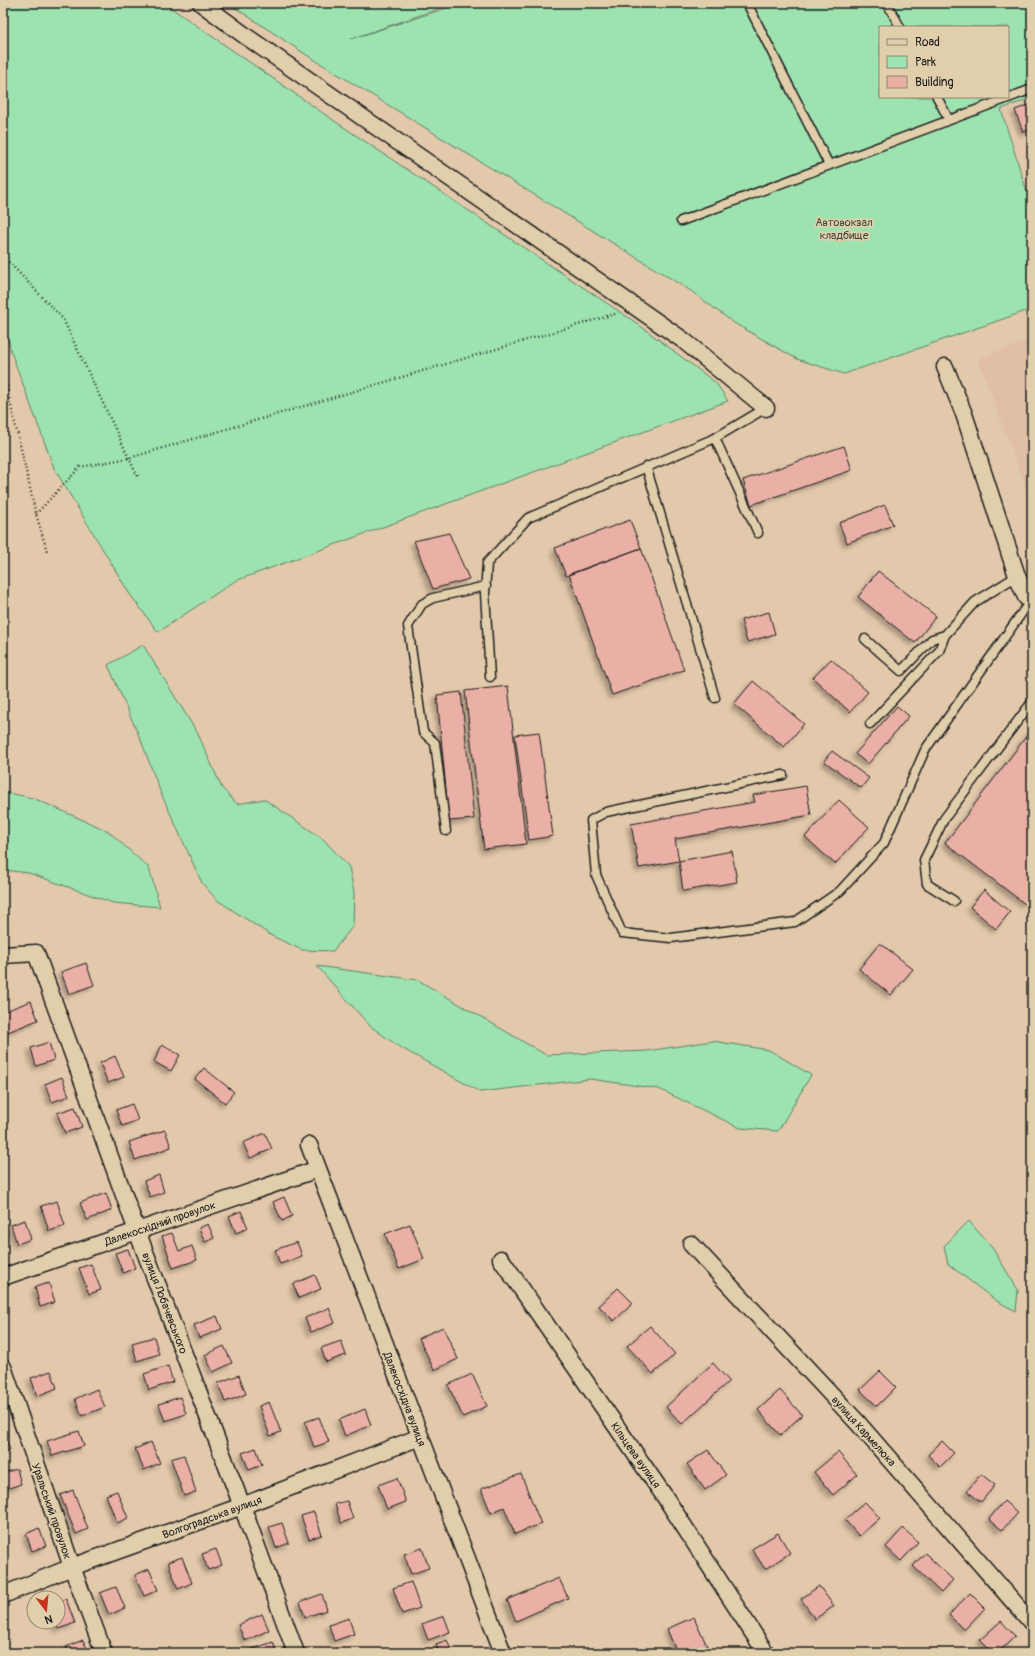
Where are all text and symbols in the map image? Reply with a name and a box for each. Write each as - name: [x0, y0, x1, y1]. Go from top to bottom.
- legend: [879, 26, 1009, 98]
- text: Road: [915, 35, 940, 50]
- text: Park: [915, 55, 936, 70]
- text: Building: [915, 75, 954, 90]
- park label: Автовокзал кладбище: [815, 216, 873, 242]
- street label: Далекосхідний провулок: [102, 1198, 218, 1249]
- street label: вулиця Лобачевського: [139, 1251, 190, 1356]
- street label: Далекосхідна вулиця: [380, 1349, 429, 1448]
- street label: вулиця Кармелюка: [829, 1394, 898, 1469]
- street label: Кільцева вулиця: [608, 1420, 663, 1491]
- street label: Уральський провулок: [29, 1461, 74, 1561]
- street label: Волгоградська вулиця: [161, 1493, 264, 1542]
- north arrow: [26, 1590, 66, 1630]
- text: N: [43, 1612, 54, 1627]

